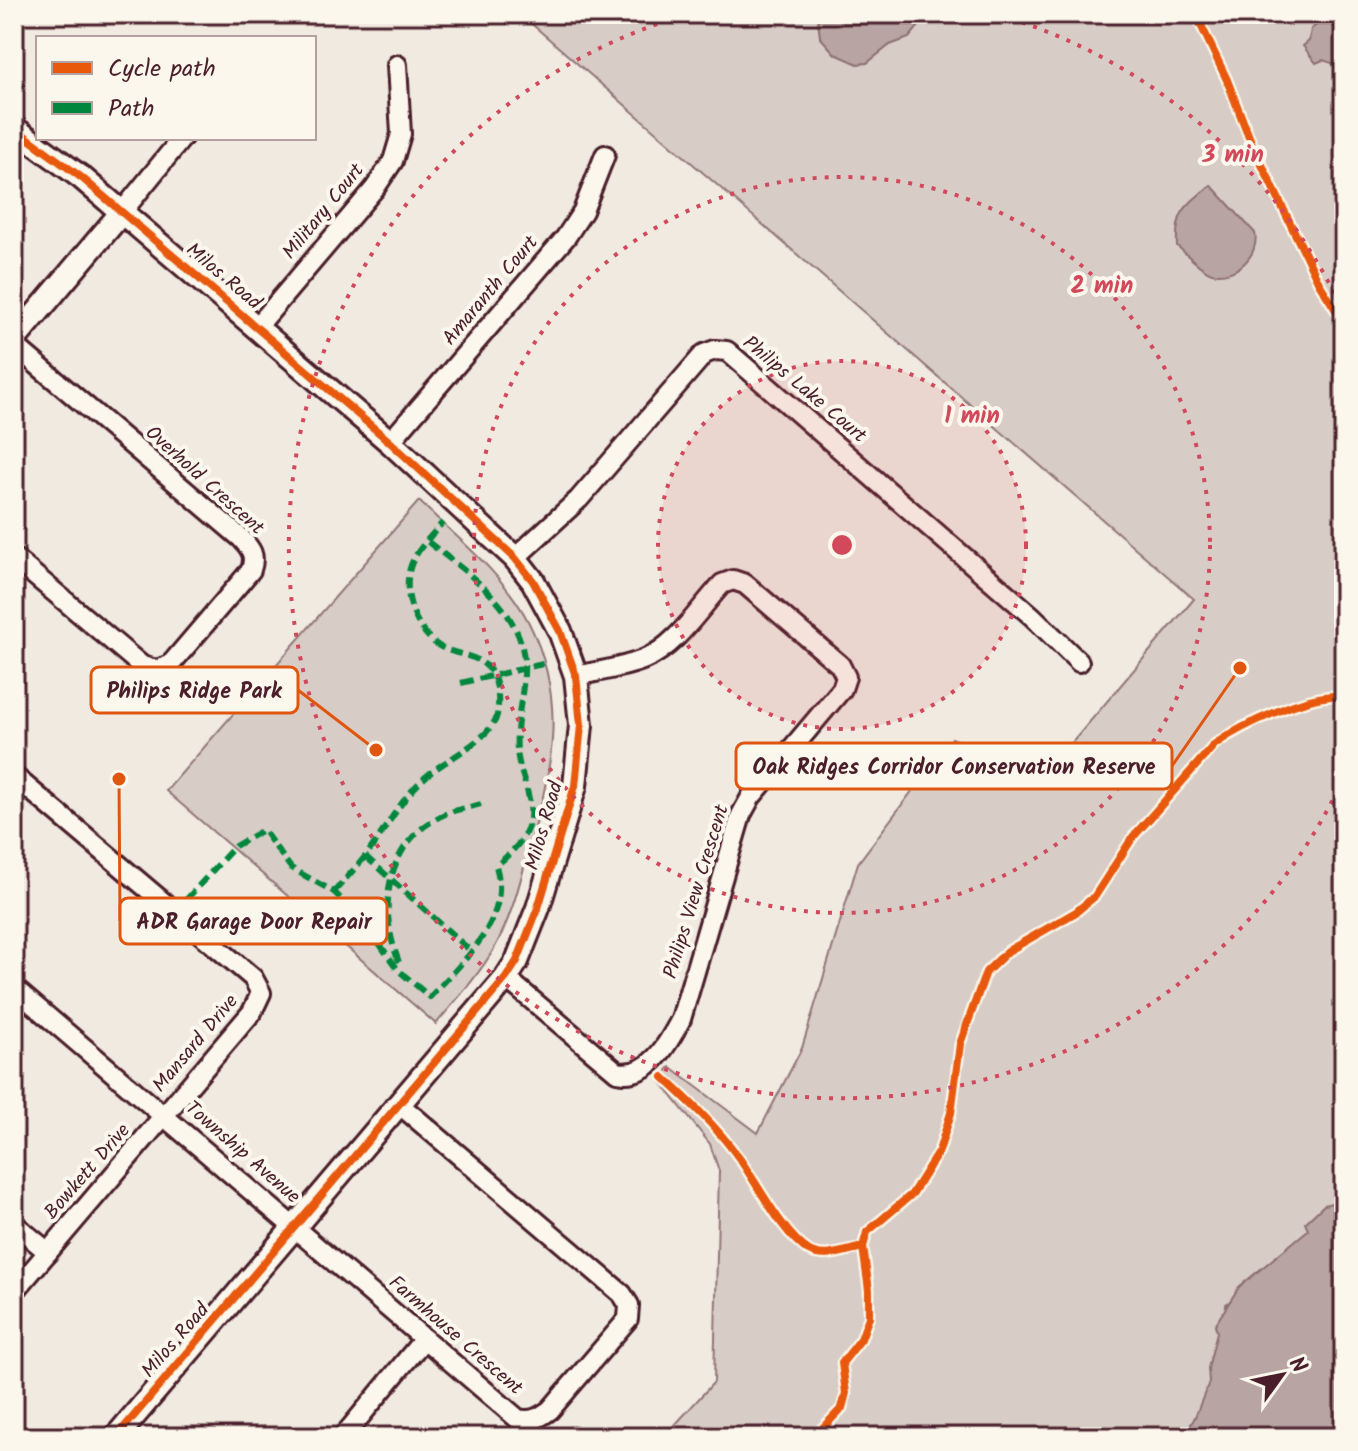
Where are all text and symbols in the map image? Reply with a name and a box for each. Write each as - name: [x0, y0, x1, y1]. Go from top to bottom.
- legend: [36, 36, 316, 140]
- text: Cycle path: [108, 50, 216, 89]
- text: Path: [108, 90, 154, 129]
- text: 3 min: [1201, 136, 1264, 175]
- street label: Military Court: [275, 157, 373, 267]
- street label: Amaranth Court: [435, 229, 547, 353]
- street label: Milos Road: [178, 235, 269, 319]
- text: 2 min: [1071, 267, 1133, 306]
- street label: Philips Lake Court: [735, 328, 873, 452]
- text: 1 min: [944, 397, 1000, 436]
- street label: Overhold Crescent: [137, 418, 271, 544]
- centre of rings: [828, 531, 856, 559]
- callout: Philips Ridge Park: [91, 667, 298, 713]
- text: Philips Ridge Park: [106, 675, 283, 710]
- callout: Oak Ridges Corridor Conservation Reserve: [736, 743, 1172, 789]
- text: Oak Ridges Corridor Conservation Reserve: [752, 751, 1156, 786]
- street label: Milos Road: [517, 777, 573, 874]
- street label: Philips View Crescent: [655, 801, 739, 983]
- callout: ADR Garage Door Repair: [120, 898, 387, 944]
- text: ADR Garage Door Repair: [136, 906, 373, 941]
- street label: Mansard Drive: [145, 988, 247, 1100]
- street label: Township Avenue: [177, 1094, 307, 1212]
- street label: Bowkett Drive: [37, 1117, 139, 1227]
- street label: Farmhouse Crescent: [380, 1268, 530, 1404]
- street label: Milos Road: [134, 1295, 219, 1386]
- north arrow: [1242, 1335, 1322, 1415]
- text: N: [1278, 1350, 1315, 1381]

